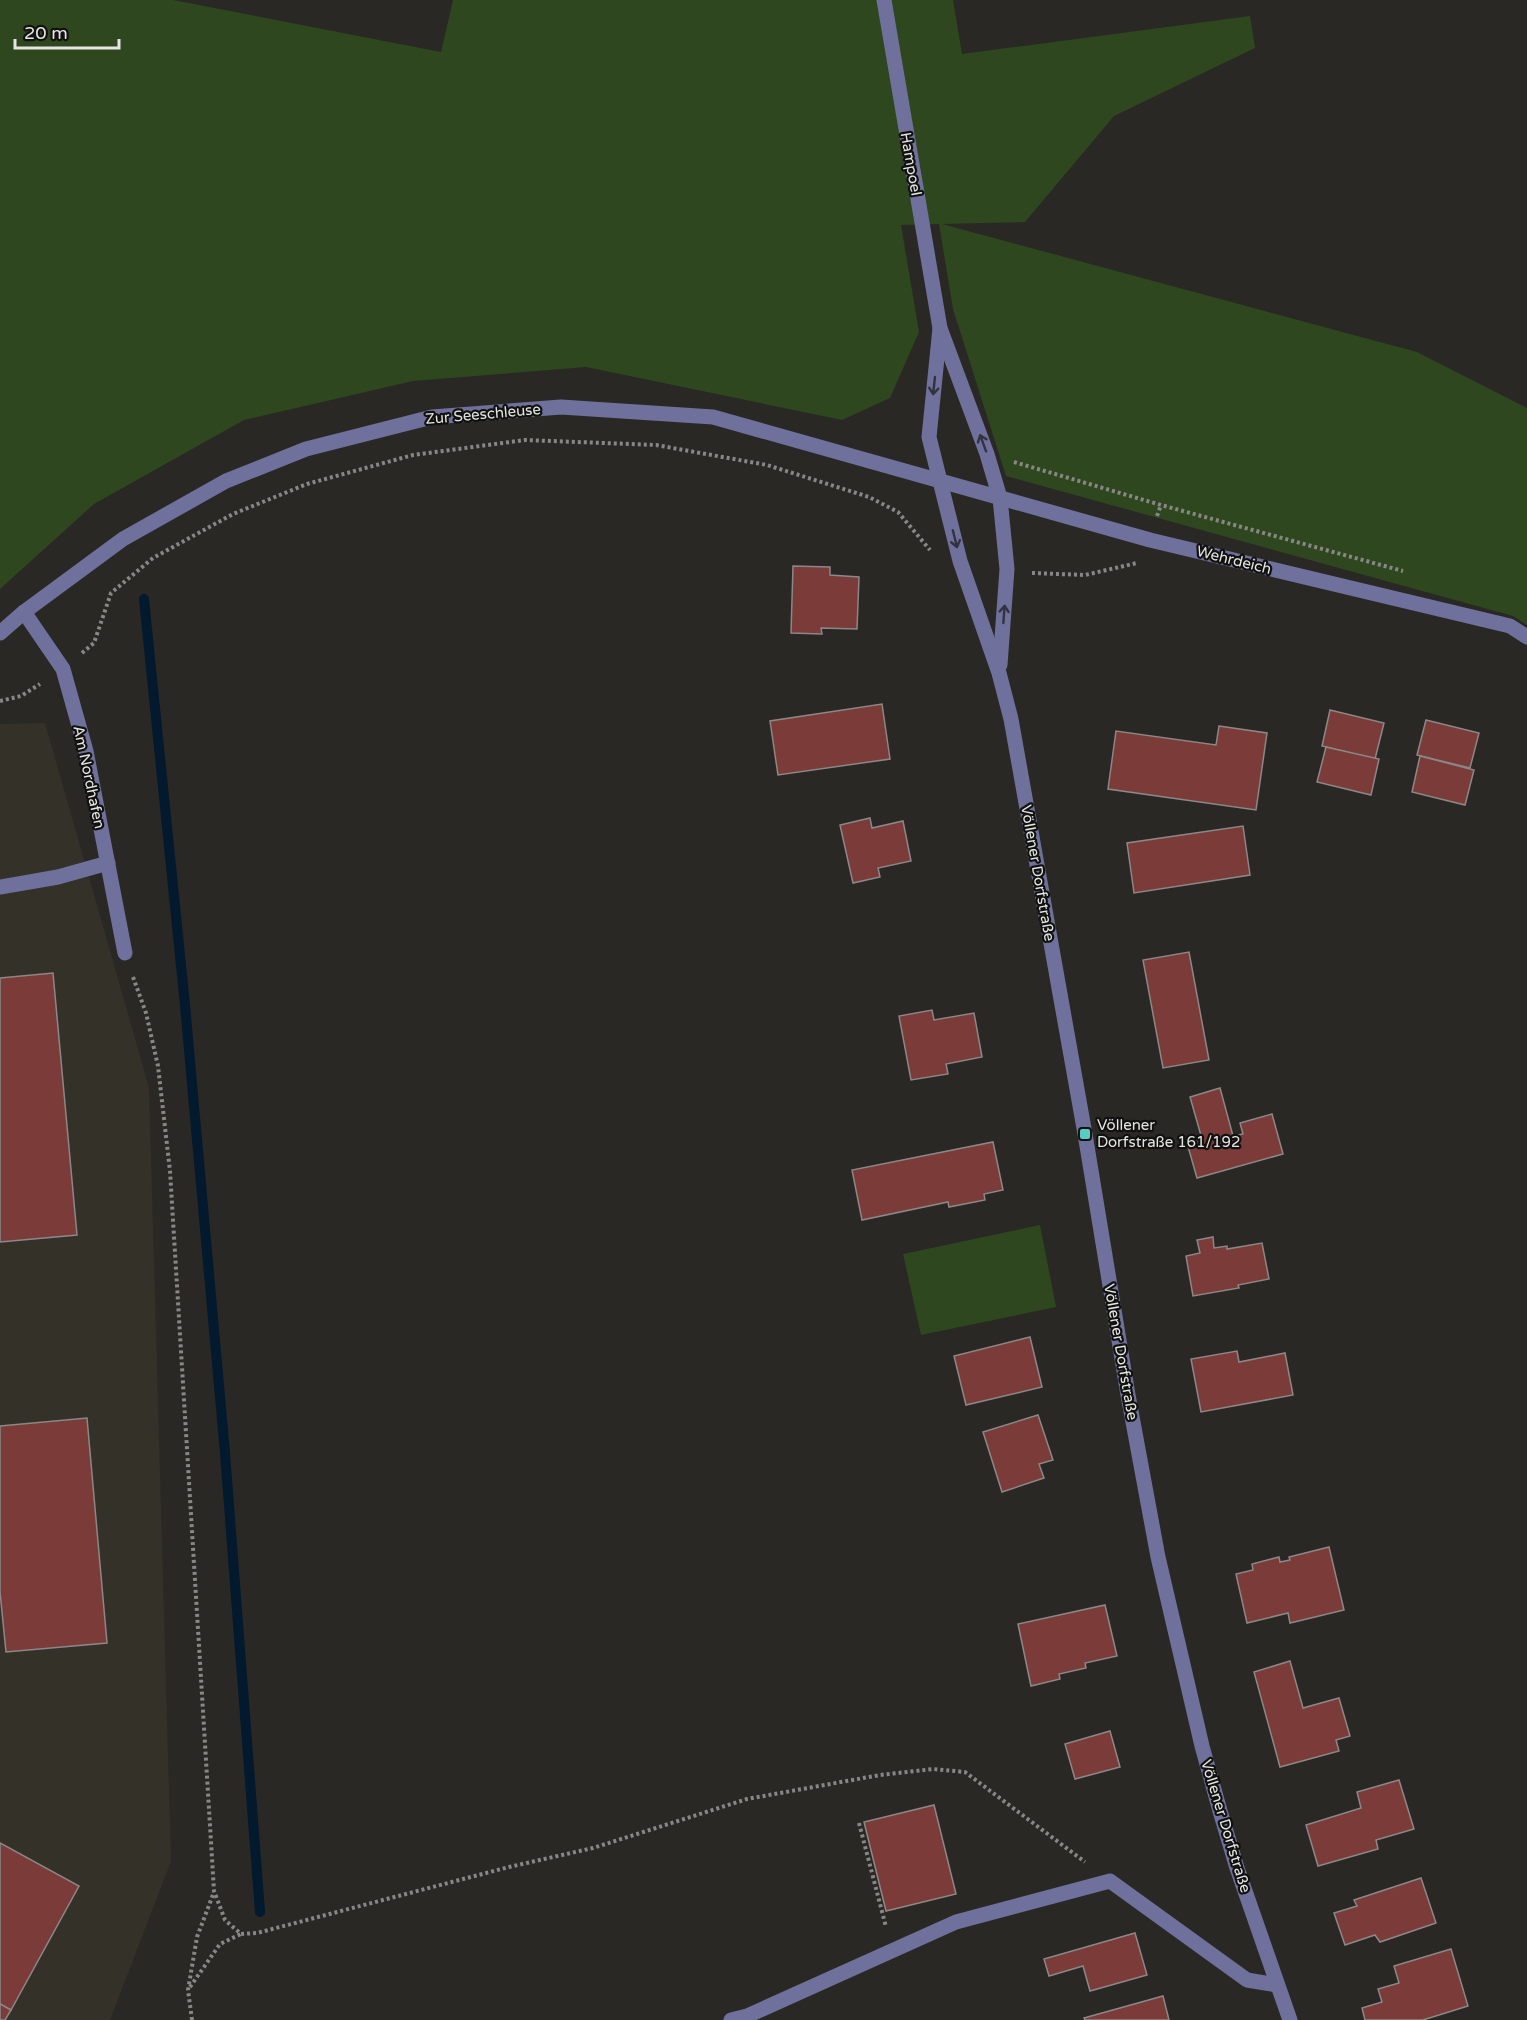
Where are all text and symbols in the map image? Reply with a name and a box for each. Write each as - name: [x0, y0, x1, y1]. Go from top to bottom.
- scale bar: [15, 12, 118, 50]
- text: 20 m: [24, 22, 68, 44]
- street label: Hampoel: [897, 131, 925, 197]
- one-way arrow: [928, 376, 939, 395]
- street label: Zur Seeschleuse: [424, 400, 542, 428]
- one-way arrow: [976, 434, 987, 452]
- one-way arrow: [949, 529, 961, 548]
- street label: Wehrdeich: [1195, 542, 1273, 578]
- one-way arrow: [998, 605, 1009, 625]
- street label: Am Nordhafen: [69, 724, 109, 830]
- street label: Völlener Dorfstraße: [1017, 803, 1059, 943]
- place label: Völlener Dorfstraße 161/192: [1097, 1116, 1240, 1151]
- marker: Völlener Dorfstraße 161/192: [1078, 1127, 1092, 1141]
- street label: Völlener Dorfstraße: [1100, 1282, 1142, 1422]
- street label: Völlener Dorfstraße: [1197, 1757, 1255, 1895]

